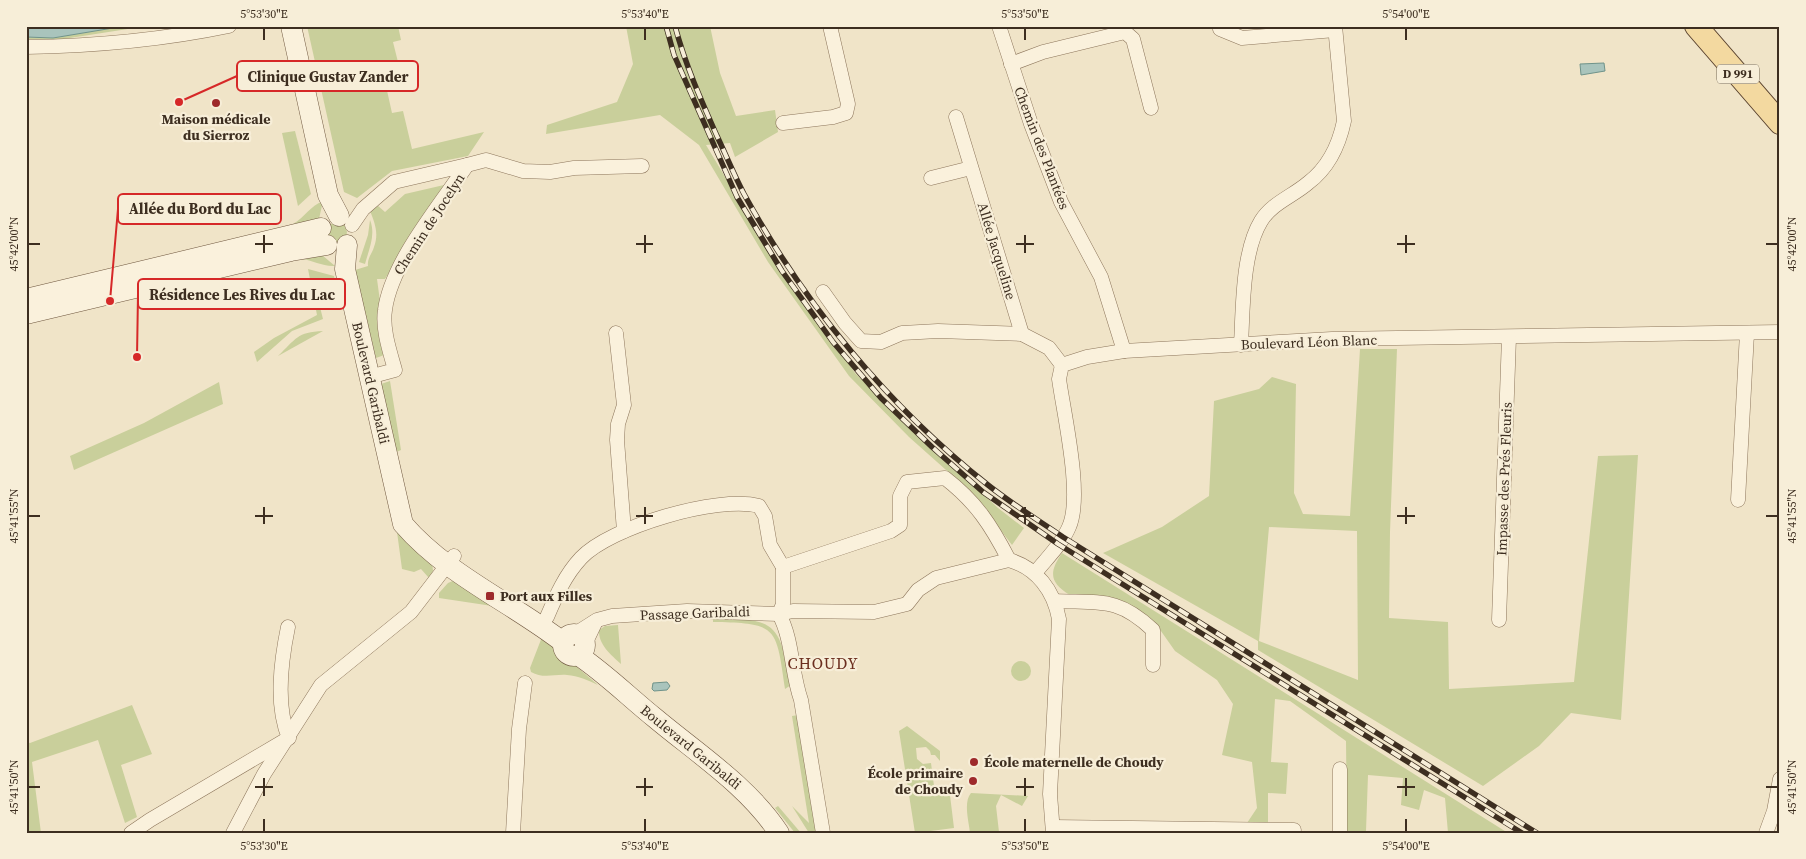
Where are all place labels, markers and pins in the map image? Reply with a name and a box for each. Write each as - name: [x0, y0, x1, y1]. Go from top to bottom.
- callout: Clinique Gustav Zander: [237, 61, 418, 91]
- marker: Maison médicale du Sierroz: [210, 97, 222, 109]
- place label: Maison médicale du Sierroz: [161, 109, 271, 145]
- callout: Allée du Bord du Lac: [118, 194, 281, 224]
- callout: Résidence Les Rives du Lac: [138, 279, 345, 309]
- place label: Port aux Filles: [500, 586, 593, 606]
- marker: Port aux Filles: [484, 590, 496, 602]
- place label: École maternelle de Choudy: [984, 752, 1164, 772]
- marker: École maternelle de Choudy: [968, 756, 980, 768]
- place label: École primaire de Choudy: [867, 763, 964, 799]
- marker: École primaire de Choudy: [967, 775, 979, 787]

